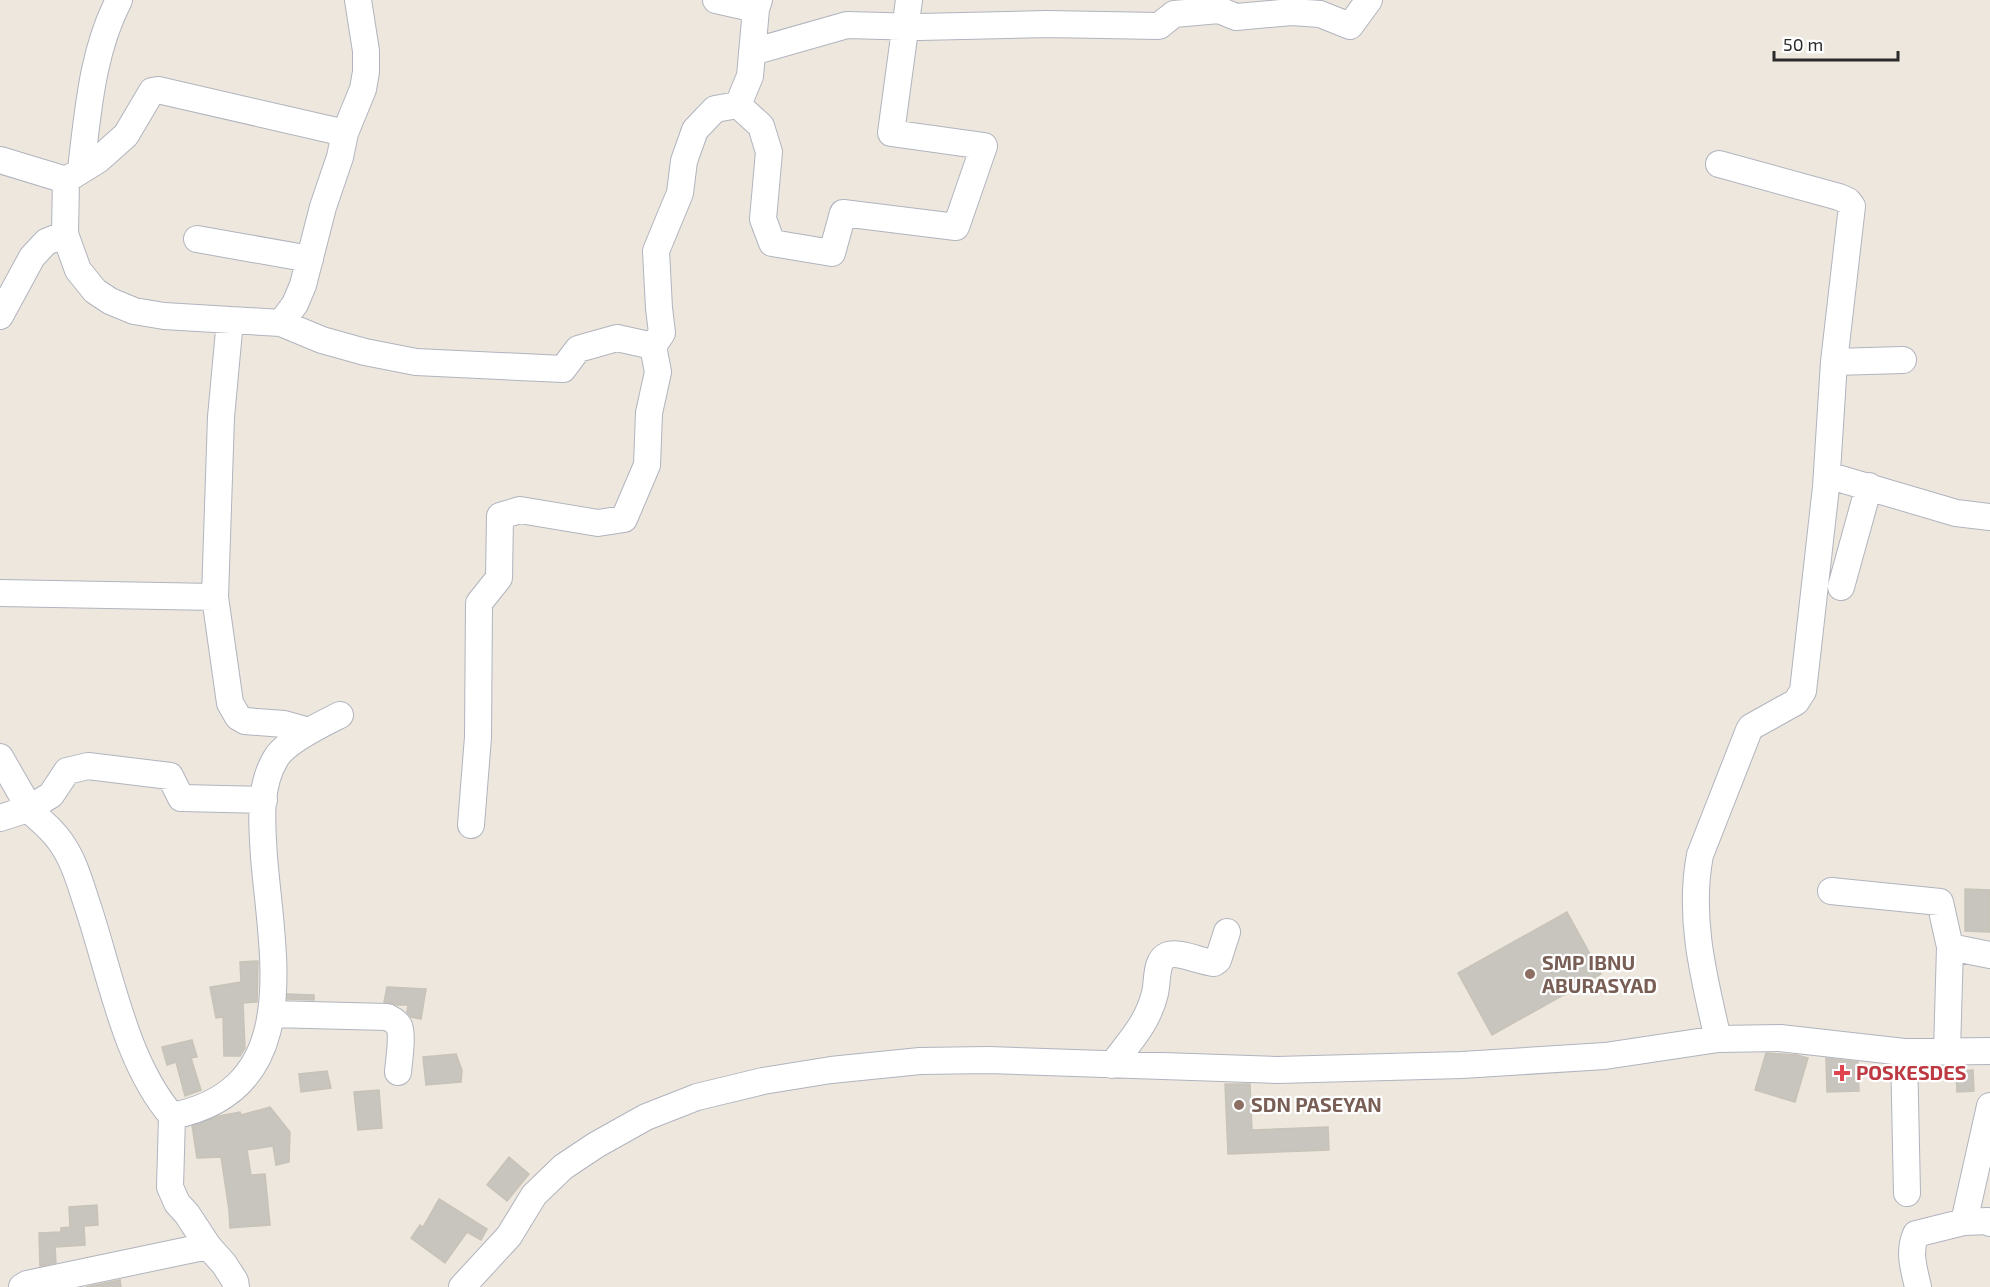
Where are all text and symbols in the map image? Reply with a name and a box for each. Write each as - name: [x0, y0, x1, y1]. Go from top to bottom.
- scale bar: [1774, 24, 1898, 62]
- text: 50 m: [1783, 33, 1823, 55]
- place label: SMP IBNU ABURASYAD: [1542, 950, 1657, 997]
- marker: SMP IBNU ABURASYAD: [1523, 967, 1537, 981]
- place label: POSKESDES: [1856, 1060, 1967, 1084]
- marker: POSKESDES: [1833, 1064, 1851, 1082]
- place label: SDN PASEYAN: [1251, 1092, 1382, 1116]
- marker: SDN PASEYAN: [1232, 1098, 1246, 1112]

